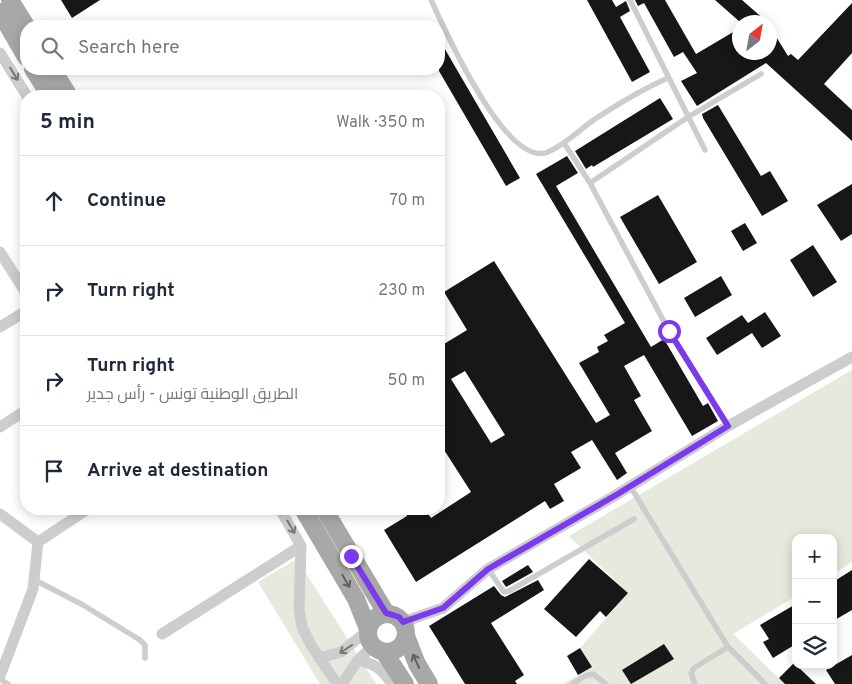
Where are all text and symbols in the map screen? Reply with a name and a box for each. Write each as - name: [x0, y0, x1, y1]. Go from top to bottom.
- north arrow: [732, 15, 777, 60]
- search box: [20, 20, 445, 75]
- icon: search: [38, 34, 66, 62]
- text: Search here: [78, 36, 180, 60]
- one-way arrow: [9, 67, 19, 81]
- text: 5 min: [40, 109, 95, 136]
- text: Walk · 350 m: [336, 113, 425, 133]
- icon: ahead: [40, 187, 68, 215]
- text: Continue: [87, 189, 166, 213]
- text: 70 m: [390, 191, 425, 211]
- icon: right: [40, 277, 68, 305]
- text: Turn right: [87, 279, 175, 303]
- text: 230 m: [378, 281, 425, 301]
- route start: [658, 320, 681, 343]
- text: Turn right: [87, 354, 175, 378]
- icon: right: [40, 367, 68, 395]
- text: 50 m: [388, 371, 425, 391]
- text: الطريق الوطنية تونس - رأس جدير: [87, 385, 298, 405]
- icon: arrive: [40, 457, 68, 485]
- text: Arrive at destination: [87, 459, 268, 483]
- one-way arrow: [286, 520, 296, 535]
- map controls: [792, 534, 837, 669]
- button: +: [792, 534, 837, 579]
- route end: [340, 545, 363, 568]
- one-way arrow: [341, 573, 351, 588]
- button: −: [792, 579, 837, 624]
- button: layers: [792, 624, 837, 669]
- one-way arrow: [339, 644, 353, 654]
- one-way arrow: [411, 654, 421, 669]

